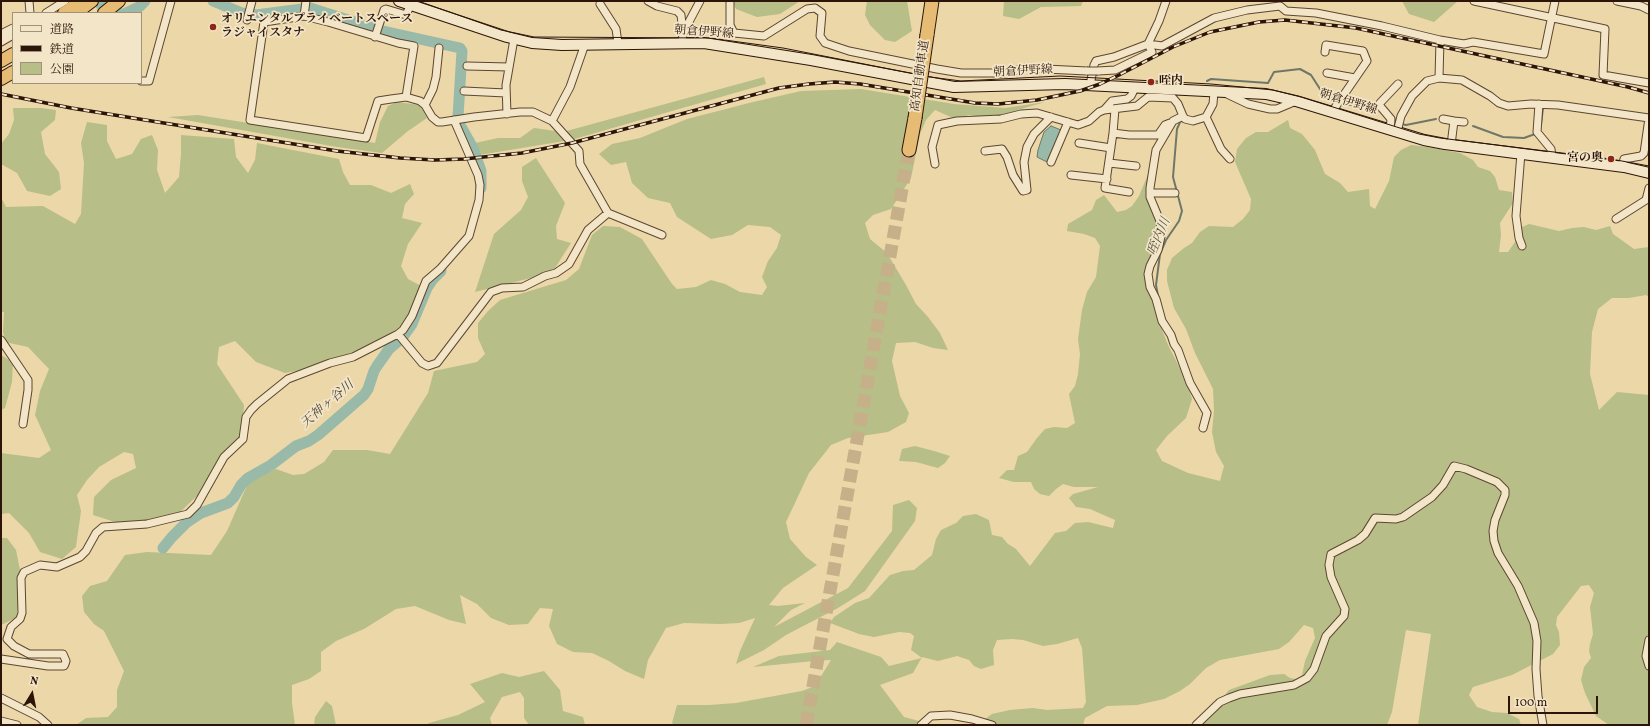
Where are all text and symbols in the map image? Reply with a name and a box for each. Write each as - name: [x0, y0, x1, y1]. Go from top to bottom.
- legend: [12, 12, 142, 84]
- place label: オリエンタルプライベートスペース ラジャイスタナ: [221, 13, 413, 41]
- text: 道路: [50, 22, 74, 38]
- marker: オリエンタルプライベートスペース ラジャイスタナ: [208, 22, 218, 32]
- street label: 朝倉伊野線: [674, 24, 734, 42]
- street label: 高知自動車道: [909, 39, 933, 113]
- text: 鉄道: [50, 42, 74, 58]
- text: 公園: [50, 62, 74, 78]
- street label: 朝倉伊野線: [993, 63, 1053, 81]
- place label: 咥内: [1159, 75, 1183, 89]
- marker: 咥内: [1146, 77, 1156, 87]
- street label: 朝倉伊野線: [1317, 87, 1379, 119]
- place label: 宮の奥: [1567, 152, 1603, 166]
- marker: 宮の奥: [1606, 154, 1616, 164]
- water label: 咥内川: [1145, 216, 1175, 258]
- water label: 天神ヶ谷川: [298, 378, 358, 432]
- north arrow: [12, 674, 52, 714]
- text: N: [29, 674, 39, 690]
- scale bar: [1510, 688, 1600, 714]
- text: 100 m: [1515, 695, 1547, 711]

